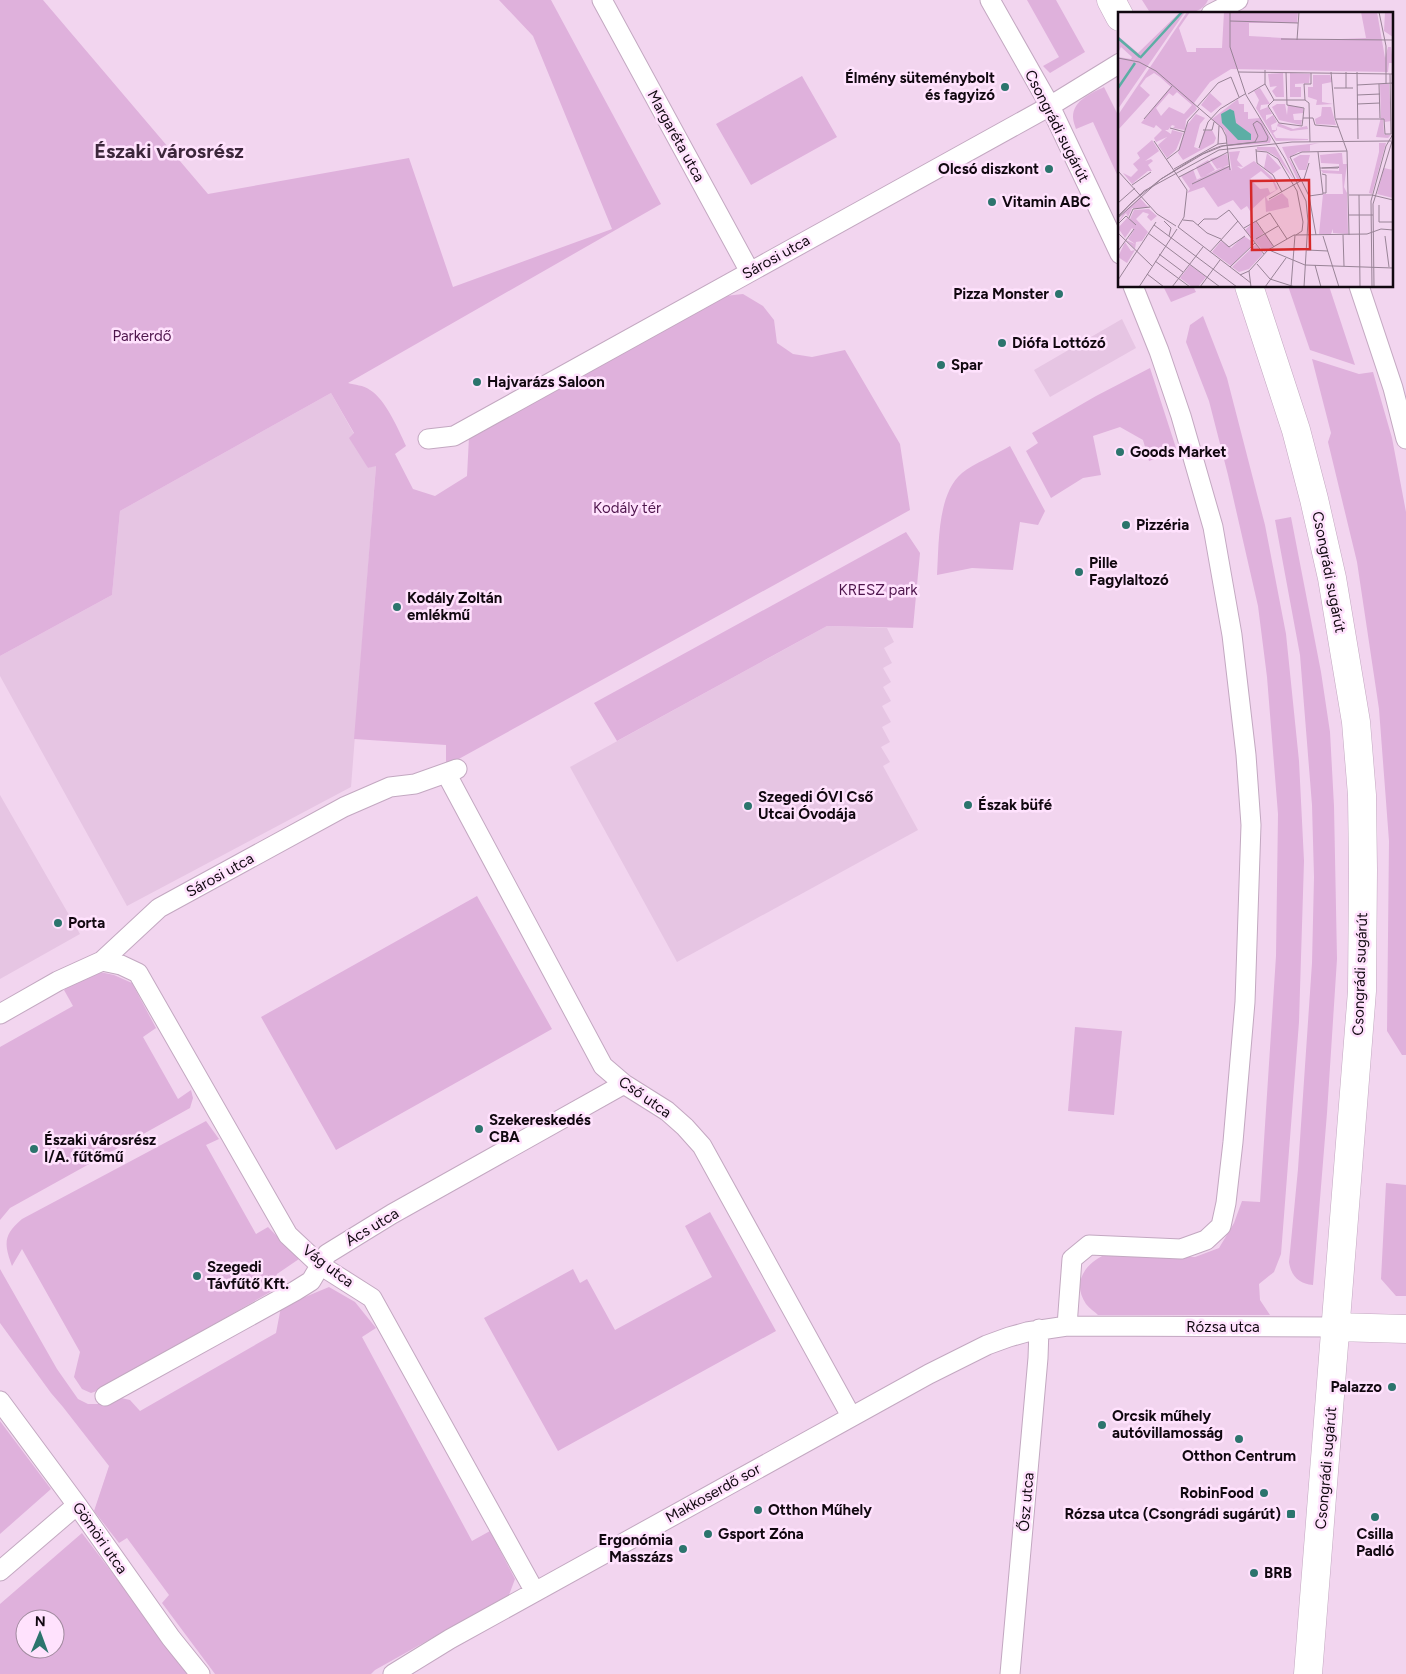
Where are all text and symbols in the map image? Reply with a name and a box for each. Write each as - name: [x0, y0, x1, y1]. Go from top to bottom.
- inset map: [1118, 12, 1394, 288]
- street label: Csongrádi sugárút: [1021, 67, 1093, 185]
- place label: Élmény süteménybolt és fagyizó: [845, 69, 995, 104]
- marker: Élmény süteménybolt és fagyizó: [999, 81, 1011, 93]
- street label: Margaréta utca: [643, 87, 709, 185]
- district label: Északi városrész: [94, 139, 244, 163]
- place label: Olcsó diszkont: [938, 160, 1039, 178]
- marker: Olcsó diszkont: [1043, 163, 1055, 175]
- place label: Vitamin ABC: [1002, 193, 1091, 211]
- marker: Vitamin ABC: [986, 196, 998, 208]
- street label: Sárosi utca: [739, 231, 813, 283]
- place label: Pizza Monster: [953, 285, 1049, 303]
- marker: Pizza Monster: [1053, 288, 1065, 300]
- park label: Parkerdő: [112, 327, 172, 345]
- place label: Diófa Lottózó: [1012, 334, 1106, 352]
- marker: Diófa Lottózó: [996, 337, 1008, 349]
- place label: Spar: [951, 356, 983, 374]
- marker: Spar: [935, 359, 947, 371]
- place label: Hajvarázs Saloon: [487, 373, 605, 391]
- marker: Hajvarázs Saloon: [471, 376, 483, 388]
- place label: Goods Market: [1130, 443, 1227, 461]
- marker: Goods Market: [1114, 446, 1126, 458]
- park label: Kodály tér: [593, 499, 661, 517]
- street label: Csongrádi sugárút: [1308, 510, 1350, 635]
- place label: Pizzéria: [1136, 516, 1189, 534]
- marker: Pizzéria: [1120, 519, 1132, 531]
- place label: Pille Fagylaltozó: [1089, 554, 1169, 589]
- marker: Pille Fagylaltozó: [1073, 566, 1085, 578]
- park label: KRESZ park: [839, 581, 918, 599]
- place label: Kodály Zoltán emlékmű: [407, 589, 502, 624]
- marker: Kodály Zoltán emlékmű: [391, 601, 403, 613]
- place label: Szegedi ÓVI Cső Utcai Óvodája: [758, 788, 873, 823]
- place label: Észak büfé: [978, 796, 1053, 814]
- marker: Észak büfé: [962, 799, 974, 811]
- marker: Szegedi ÓVI Cső Utcai Óvodája: [742, 800, 754, 812]
- street label: Sárosi utca: [183, 849, 257, 901]
- street label: Csongrádi sugárút: [1349, 912, 1371, 1036]
- place label: Porta: [68, 914, 105, 932]
- marker: Porta: [52, 917, 64, 929]
- street label: Cső utca: [615, 1072, 675, 1122]
- place label: Szekereskedés CBA: [489, 1111, 591, 1146]
- marker: Szekereskedés CBA: [473, 1123, 485, 1135]
- place label: Északi városrész I/A. fűtőmű: [44, 1131, 156, 1166]
- marker: Északi városrész I/A. fűtőmű: [28, 1143, 40, 1155]
- street label: Ács utca: [342, 1204, 402, 1250]
- street label: Vág utca: [299, 1241, 357, 1291]
- place label: Szegedi Távfűtő Kft.: [207, 1258, 289, 1293]
- marker: Szegedi Távfűtő Kft.: [191, 1270, 203, 1282]
- street label: Rózsa utca: [1186, 1318, 1260, 1336]
- place label: Palazzo: [1330, 1378, 1382, 1396]
- marker: Palazzo: [1386, 1381, 1398, 1393]
- street label: Csongrádi sugárút: [1312, 1405, 1340, 1530]
- place label: Orcsik műhely autóvillamosság: [1112, 1407, 1223, 1442]
- marker: Orcsik műhely autóvillamosság: [1096, 1419, 1108, 1431]
- marker: Otthon Centrum: [1233, 1433, 1245, 1445]
- place label: Otthon Centrum: [1182, 1447, 1296, 1465]
- street label: Makkoserdő sor: [662, 1460, 764, 1526]
- street label: Ősz utca: [1014, 1472, 1038, 1532]
- place label: RobinFood: [1180, 1484, 1254, 1502]
- marker: RobinFood: [1258, 1487, 1270, 1499]
- street label: Gömöri utca: [69, 1499, 131, 1577]
- place label: Otthon Műhely: [768, 1501, 872, 1519]
- marker: Otthon Műhely: [752, 1504, 764, 1516]
- place label: Rózsa utca (Csongrádi sugárút): [1064, 1505, 1281, 1523]
- marker: Rózsa utca (Csongrádi sugárút): [1285, 1508, 1297, 1520]
- marker: Csilla Padló: [1369, 1511, 1381, 1523]
- place label: Gsport Zóna: [718, 1525, 804, 1543]
- place label: Csilla Padló: [1356, 1525, 1394, 1560]
- marker: Gsport Zóna: [702, 1528, 714, 1540]
- place label: Ergonómia Masszázs: [599, 1531, 673, 1566]
- marker: Ergonómia Masszázs: [677, 1543, 689, 1555]
- place label: BRB: [1264, 1564, 1292, 1582]
- marker: BRB: [1248, 1567, 1260, 1579]
- north arrow: [15, 1609, 65, 1659]
- text: N: [35, 1613, 46, 1630]

